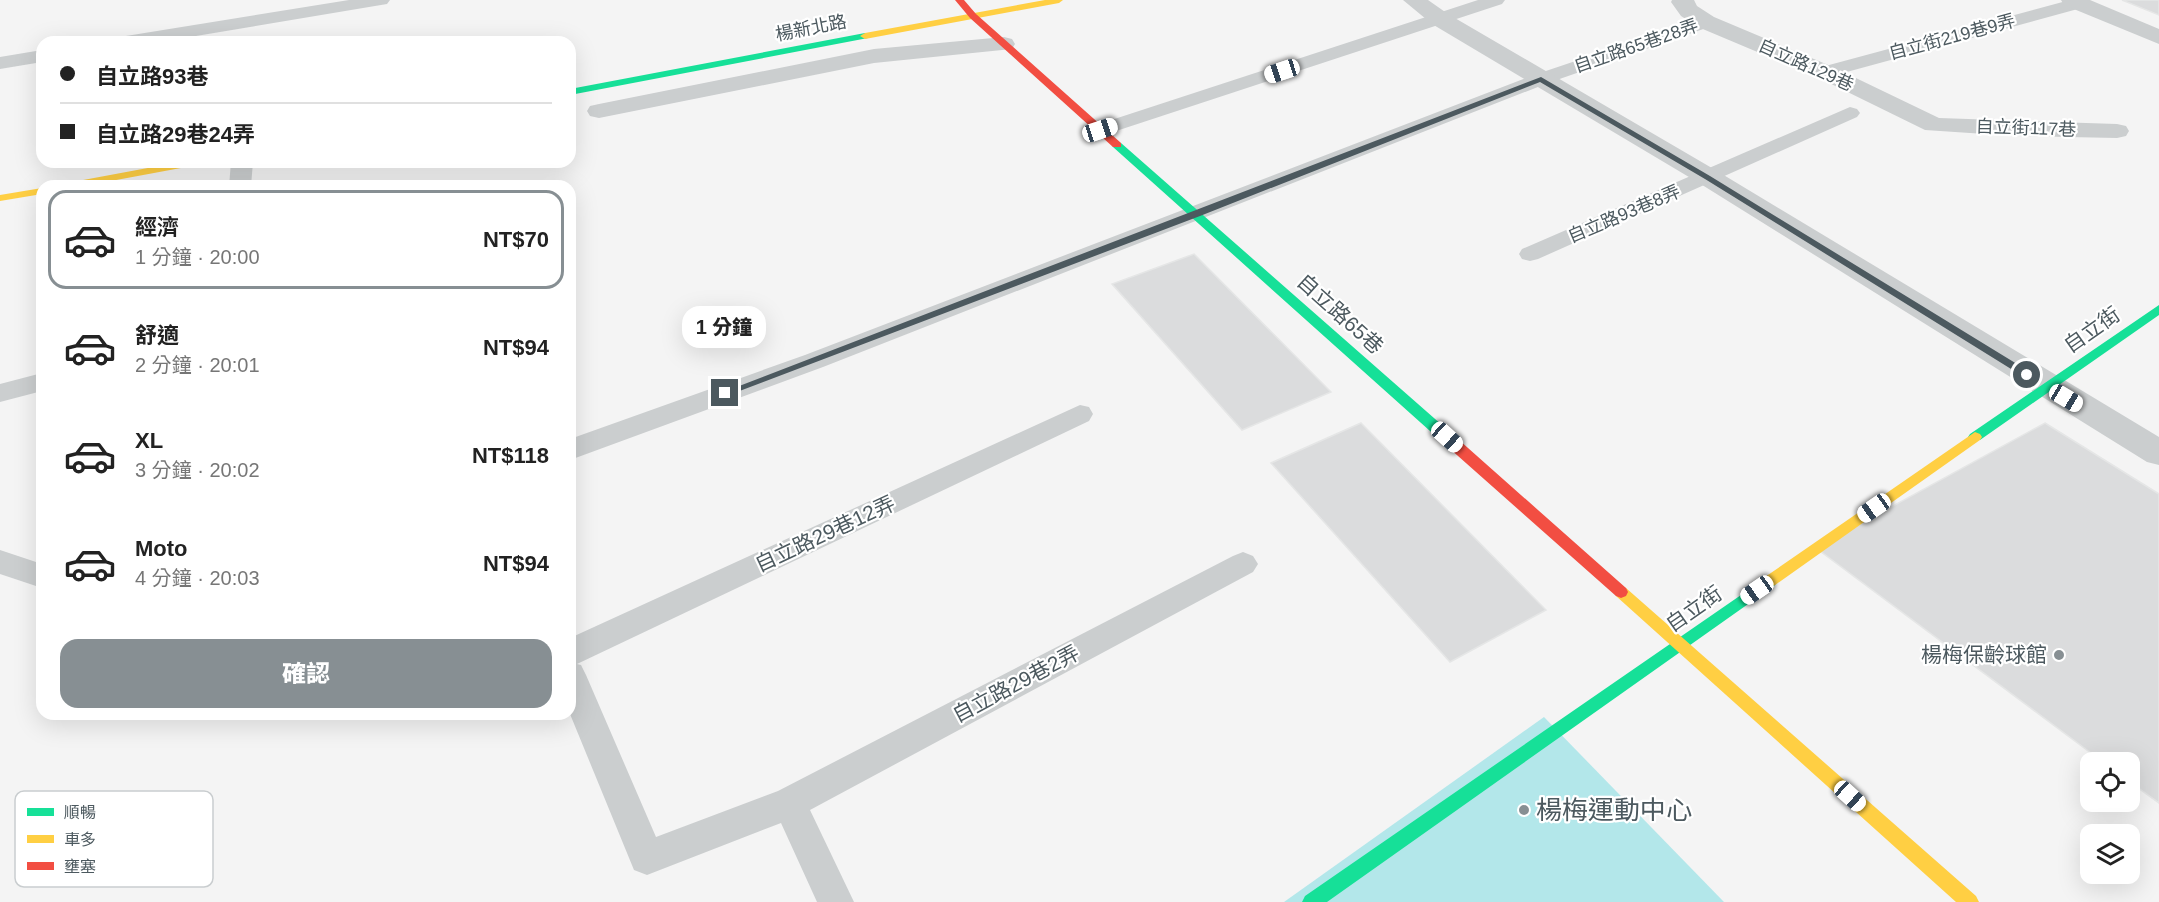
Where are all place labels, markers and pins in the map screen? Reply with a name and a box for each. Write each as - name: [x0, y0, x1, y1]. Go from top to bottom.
- place label: 楊梅保齡球館: [1921, 643, 2047, 666]
- marker: 楊梅保齡球館: [2052, 648, 2066, 662]
- place label: 楊梅運動中心: [1536, 795, 1692, 825]
- marker: 楊梅運動中心: [1517, 803, 1531, 817]

